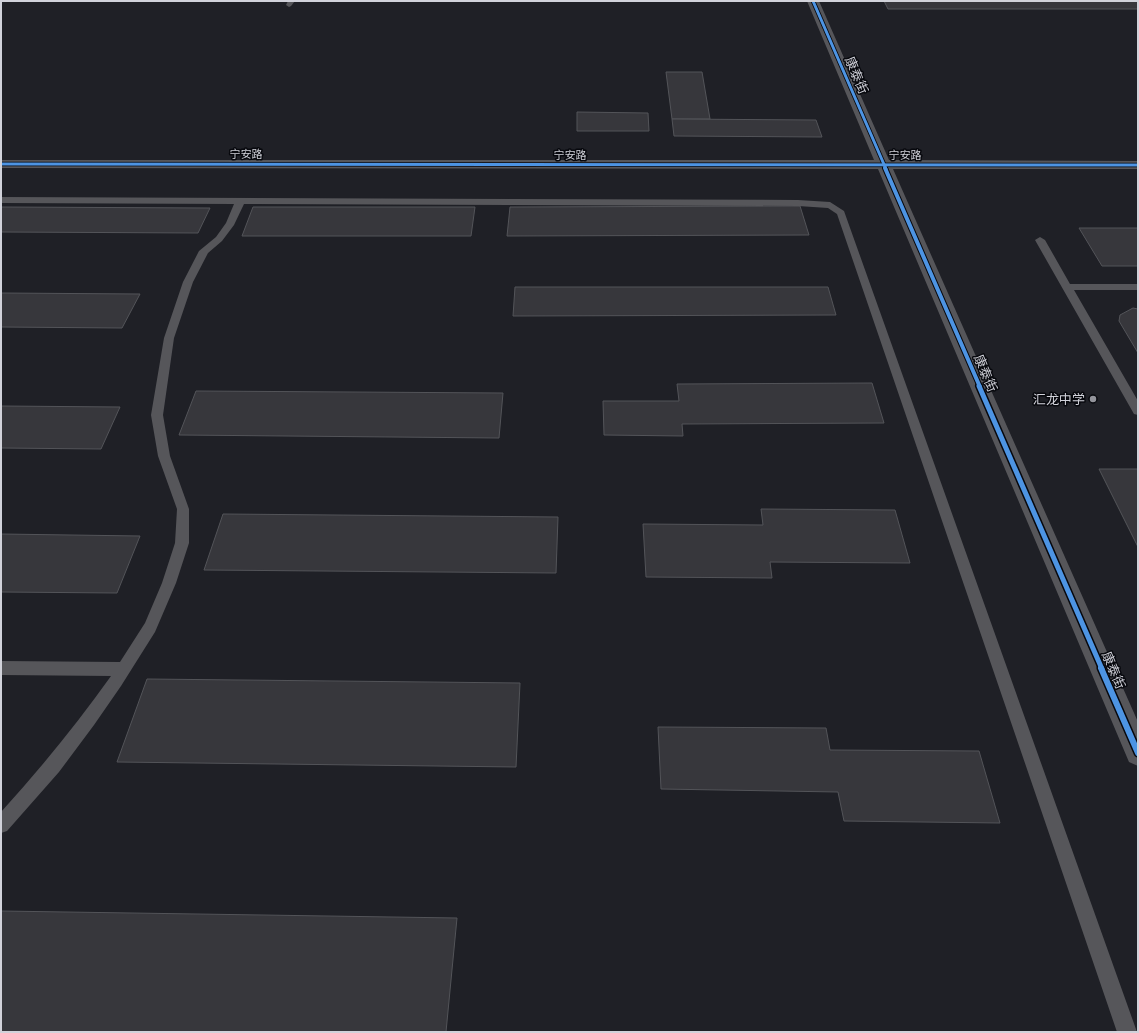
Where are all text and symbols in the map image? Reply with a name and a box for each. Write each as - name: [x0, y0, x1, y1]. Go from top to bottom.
- street label: 康泰街: [842, 54, 872, 96]
- street label: 宁安路: [230, 147, 263, 161]
- street label: 宁安路: [554, 148, 587, 162]
- street label: 宁安路: [889, 148, 922, 162]
- street label: 康泰街: [971, 352, 1001, 394]
- place label: 汇龙中学: [1033, 391, 1085, 407]
- marker: 汇龙中学: [1088, 394, 1098, 404]
- street label: 康泰街: [1099, 649, 1129, 691]

